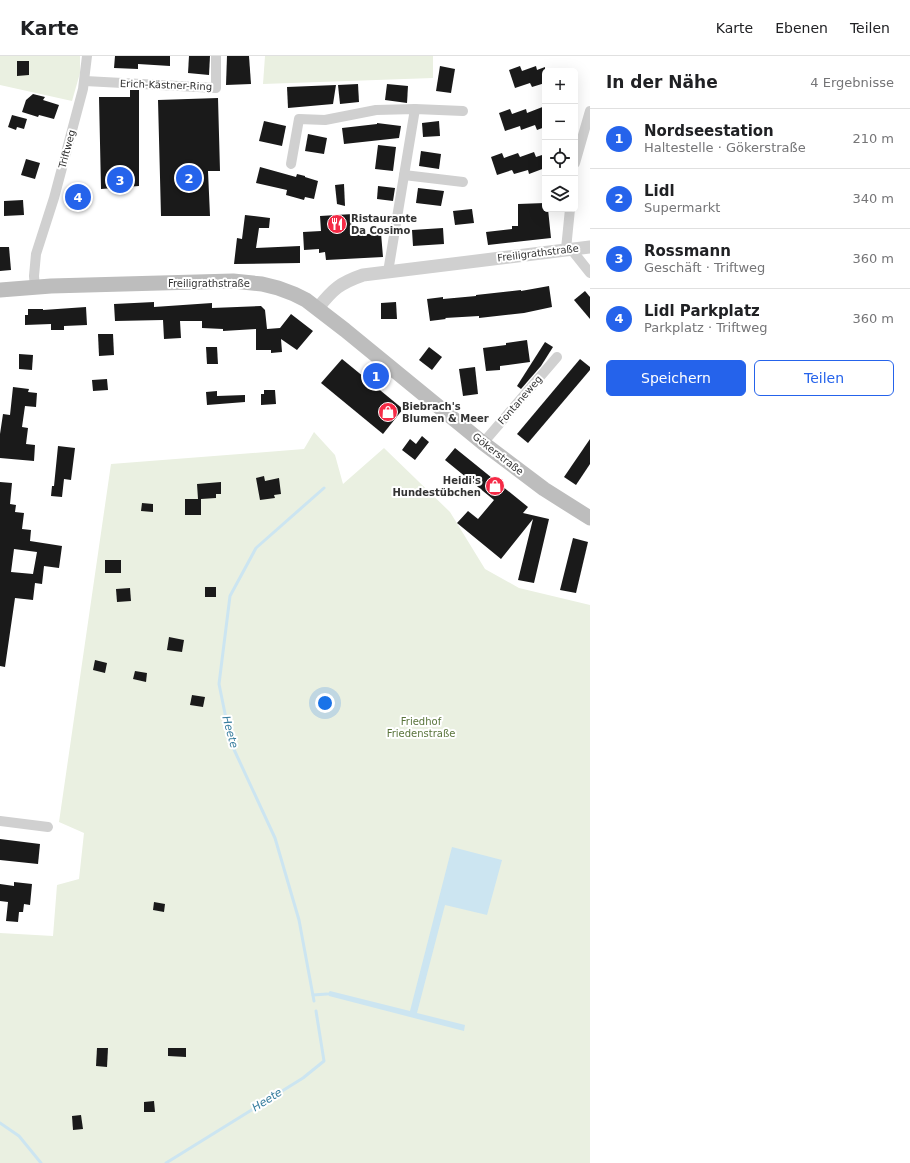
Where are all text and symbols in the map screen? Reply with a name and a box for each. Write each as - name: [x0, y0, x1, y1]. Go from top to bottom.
- text: Karte: [20, 17, 79, 39]
- text: Karte: [716, 20, 753, 36]
- text: Ebenen: [775, 20, 828, 36]
- text: Teilen: [850, 20, 890, 36]
- map controls: [542, 68, 578, 212]
- button: +: [542, 68, 578, 104]
- text: In der Nähe: [606, 72, 718, 92]
- text: 4 Ergebnisse: [810, 75, 894, 90]
- street label: Erich-Kästner-Ring: [120, 78, 212, 92]
- button: −: [542, 104, 578, 140]
- text: Nordseestation: [644, 122, 774, 140]
- street label: Triftweg: [56, 129, 77, 170]
- text: 1: [614, 131, 624, 146]
- text: 210 m: [852, 131, 894, 146]
- button: locate: [542, 140, 578, 176]
- text: Haltestelle · Gökerstraße: [644, 140, 806, 155]
- pin: 2: [176, 163, 202, 193]
- pin: 3: [107, 165, 133, 195]
- button: layers: [542, 176, 578, 212]
- pin: 4: [65, 182, 91, 212]
- text: Lidl: [644, 182, 675, 200]
- text: 2: [614, 191, 624, 206]
- text: 340 m: [852, 191, 894, 206]
- text: Supermarkt: [644, 200, 720, 215]
- restaurant icon: Ristaurante Da Cosimo: [326, 213, 348, 235]
- place label: Ristaurante Da Cosimo: [351, 213, 417, 236]
- text: Rossmann: [644, 242, 731, 260]
- street label: Freiligrathstraße: [497, 243, 579, 263]
- text: 3: [614, 251, 624, 266]
- text: 360 m: [852, 251, 894, 266]
- text: Geschäft · Triftweg: [644, 260, 765, 275]
- street label: Freiligrathstraße: [168, 278, 250, 289]
- text: Lidl Parkplatz: [644, 302, 760, 320]
- text: 4: [614, 311, 624, 326]
- text: 360 m: [852, 311, 894, 326]
- text: Parkplatz · Triftweg: [644, 320, 768, 335]
- button: Speichern: [606, 360, 746, 396]
- button: Teilen: [754, 360, 894, 396]
- pin: 1: [363, 361, 389, 391]
- street label: Fontaneweg: [496, 373, 544, 427]
- shop icon: Biebrach's Blumen & Meer: [377, 401, 399, 423]
- place label: Biebrach's Blumen & Meer: [402, 401, 489, 424]
- street label: Gökerstraße: [470, 431, 526, 477]
- place label: Heidi's Hundestübchen: [392, 475, 481, 498]
- shop icon: Heidi's Hundestübchen: [484, 475, 506, 497]
- your location: [315, 693, 335, 713]
- water label: Heete: [219, 714, 241, 750]
- park label: Friedhof Friedenstraße: [387, 716, 455, 739]
- water label: Heete: [250, 1086, 285, 1114]

